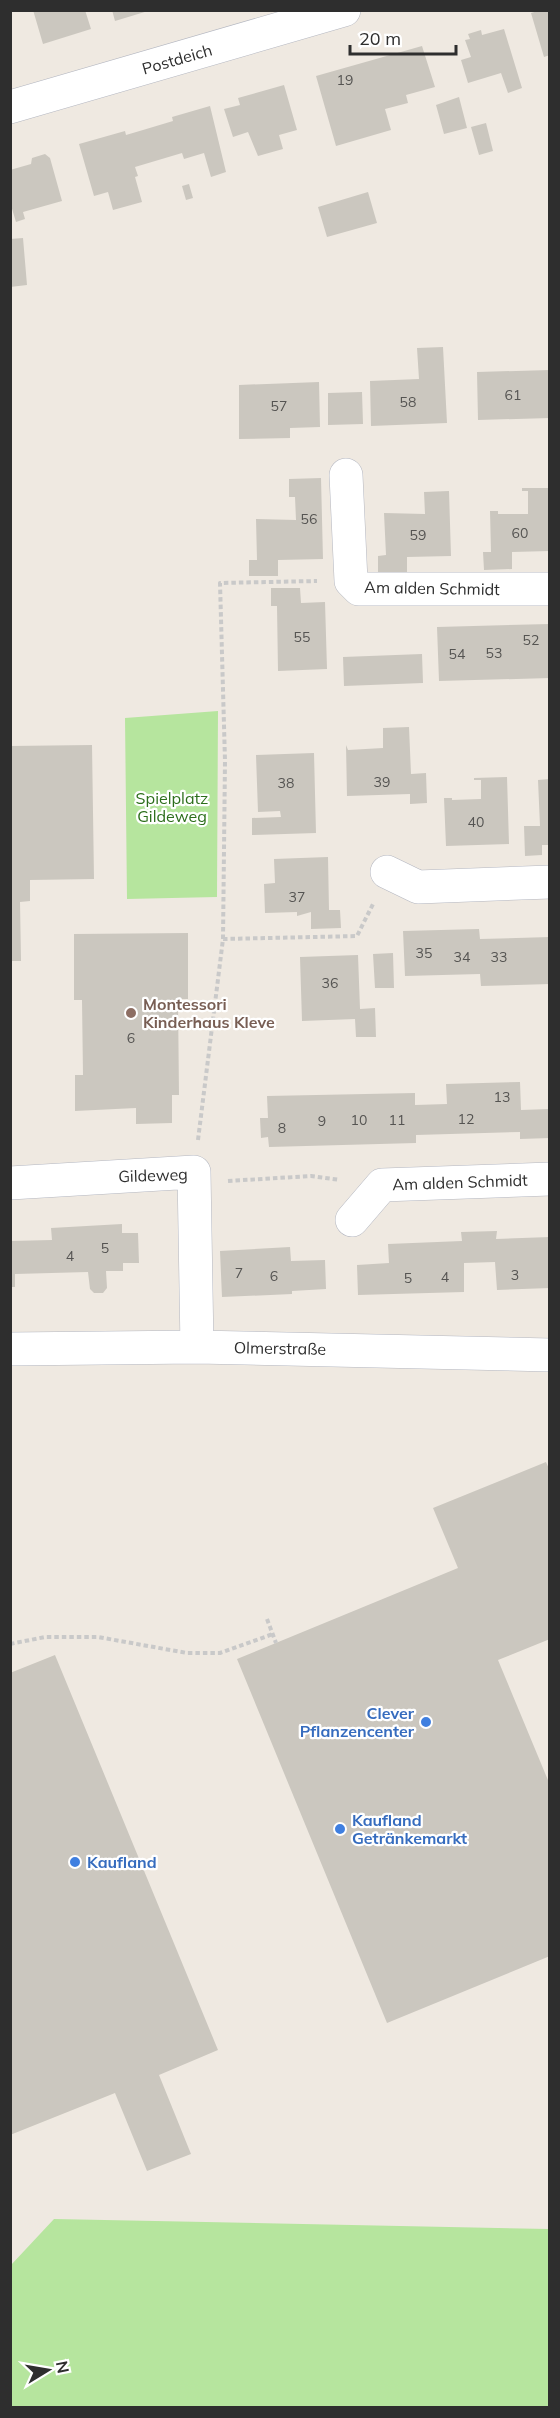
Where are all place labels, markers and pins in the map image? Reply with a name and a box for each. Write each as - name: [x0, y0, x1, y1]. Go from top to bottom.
- place label: Montessori Kinderhaus Kleve: [143, 994, 275, 1032]
- marker: Montessori Kinderhaus Kleve: [124, 1006, 138, 1020]
- place label: Clever Pflanzencenter: [300, 1703, 415, 1741]
- marker: Clever Pflanzencenter: [419, 1715, 433, 1729]
- place label: Kaufland Getränkemarkt: [352, 1810, 467, 1848]
- marker: Kaufland Getränkemarkt: [333, 1822, 347, 1836]
- place label: Kaufland: [87, 1852, 157, 1872]
- marker: Kaufland: [68, 1855, 82, 1869]

